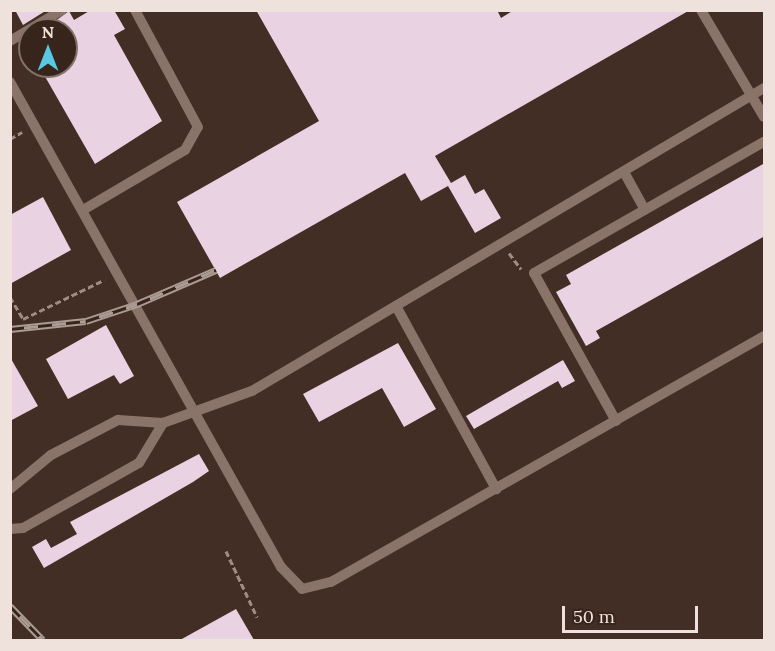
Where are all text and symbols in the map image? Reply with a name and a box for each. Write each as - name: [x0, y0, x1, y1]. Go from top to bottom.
- north arrow: [18, 18, 78, 78]
- text: N: [42, 22, 54, 42]
- scale bar: [565, 594, 702, 632]
- text: 50 m: [573, 605, 615, 628]

